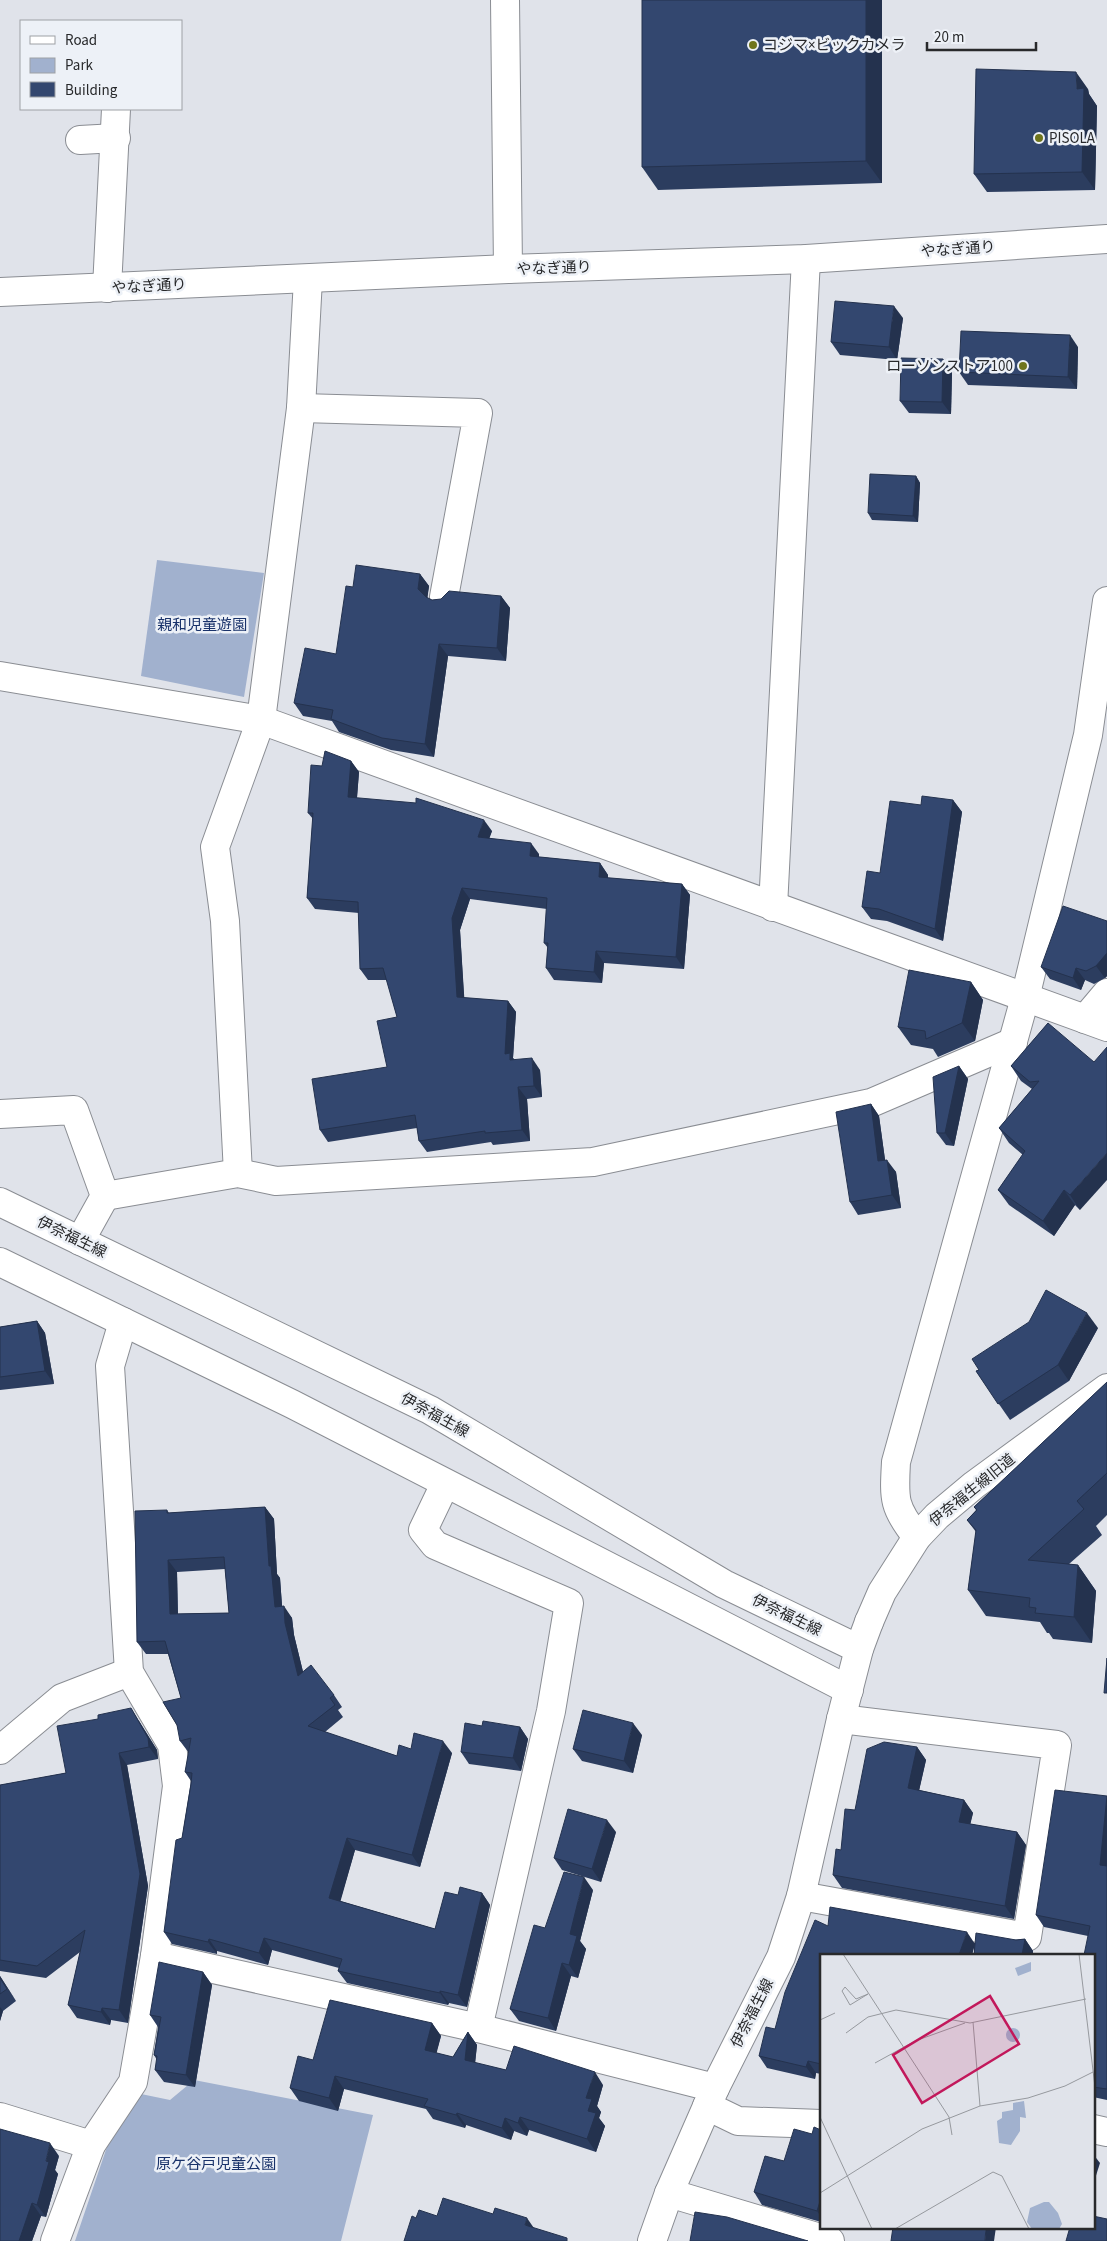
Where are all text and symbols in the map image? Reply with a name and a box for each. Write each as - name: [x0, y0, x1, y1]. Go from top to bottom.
- legend: [20, 20, 182, 110]
- scale bar: [927, 20, 1036, 52]
- text: 20 m: [934, 27, 964, 48]
- text: Road: [65, 30, 97, 51]
- place label: コジマ×ビックカメラ: [763, 35, 905, 56]
- marker: コジマ×ビックカメラ: [747, 39, 759, 51]
- text: Park: [65, 55, 94, 76]
- text: Building: [65, 80, 118, 101]
- place label: PISOLA: [1049, 128, 1096, 149]
- marker: PISOLA: [1033, 132, 1045, 144]
- street label: やなぎ通り: [920, 236, 996, 263]
- street label: やなぎ通り: [516, 257, 592, 280]
- street label: やなぎ通り: [111, 274, 187, 299]
- place label: ローソンストア100: [886, 356, 1013, 377]
- marker: ローソンストア100: [1017, 360, 1029, 372]
- park label: 親和児童遊園: [157, 615, 247, 636]
- street label: 伊奈福生線: [33, 1212, 110, 1263]
- street label: 伊奈福生線: [397, 1388, 473, 1443]
- street label: 伊奈福生線旧道: [925, 1449, 1020, 1532]
- street label: 伊奈福生線: [748, 1590, 825, 1641]
- inset map: [820, 1954, 1094, 2228]
- street label: 伊奈福生線: [726, 1975, 779, 2051]
- park label: 原ケ谷戸児童公園: [156, 2154, 276, 2175]

